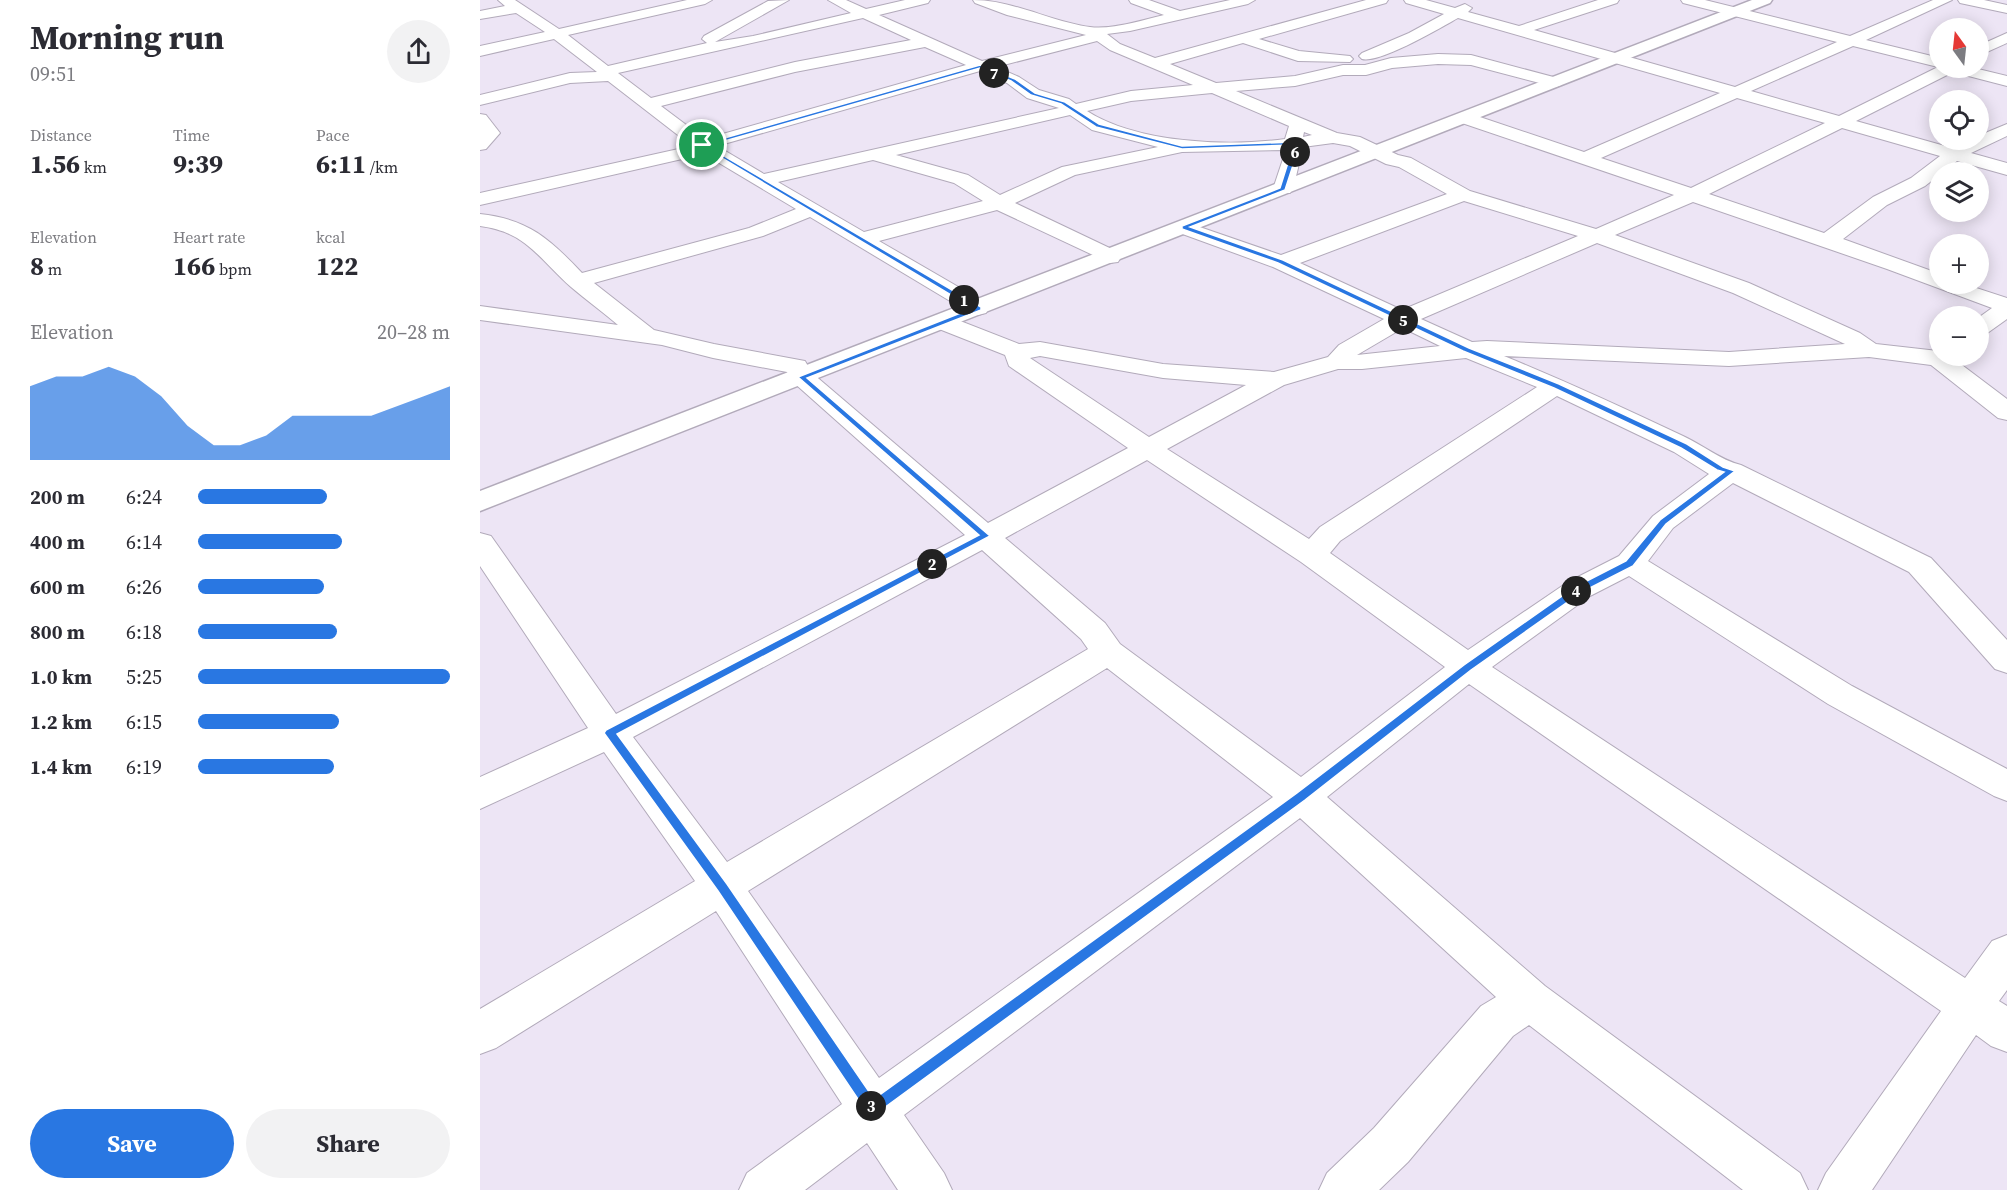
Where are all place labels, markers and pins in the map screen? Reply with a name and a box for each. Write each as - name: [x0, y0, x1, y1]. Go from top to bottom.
- pin: 7: [979, 58, 1009, 88]
- pin: [676, 119, 727, 170]
- pin: 6: [1280, 137, 1310, 167]
- pin: 1: [949, 285, 979, 315]
- pin: 5: [1388, 305, 1418, 335]
- pin: 2: [917, 549, 947, 579]
- pin: 4: [1561, 576, 1591, 606]
- pin: 3: [856, 1091, 886, 1121]

